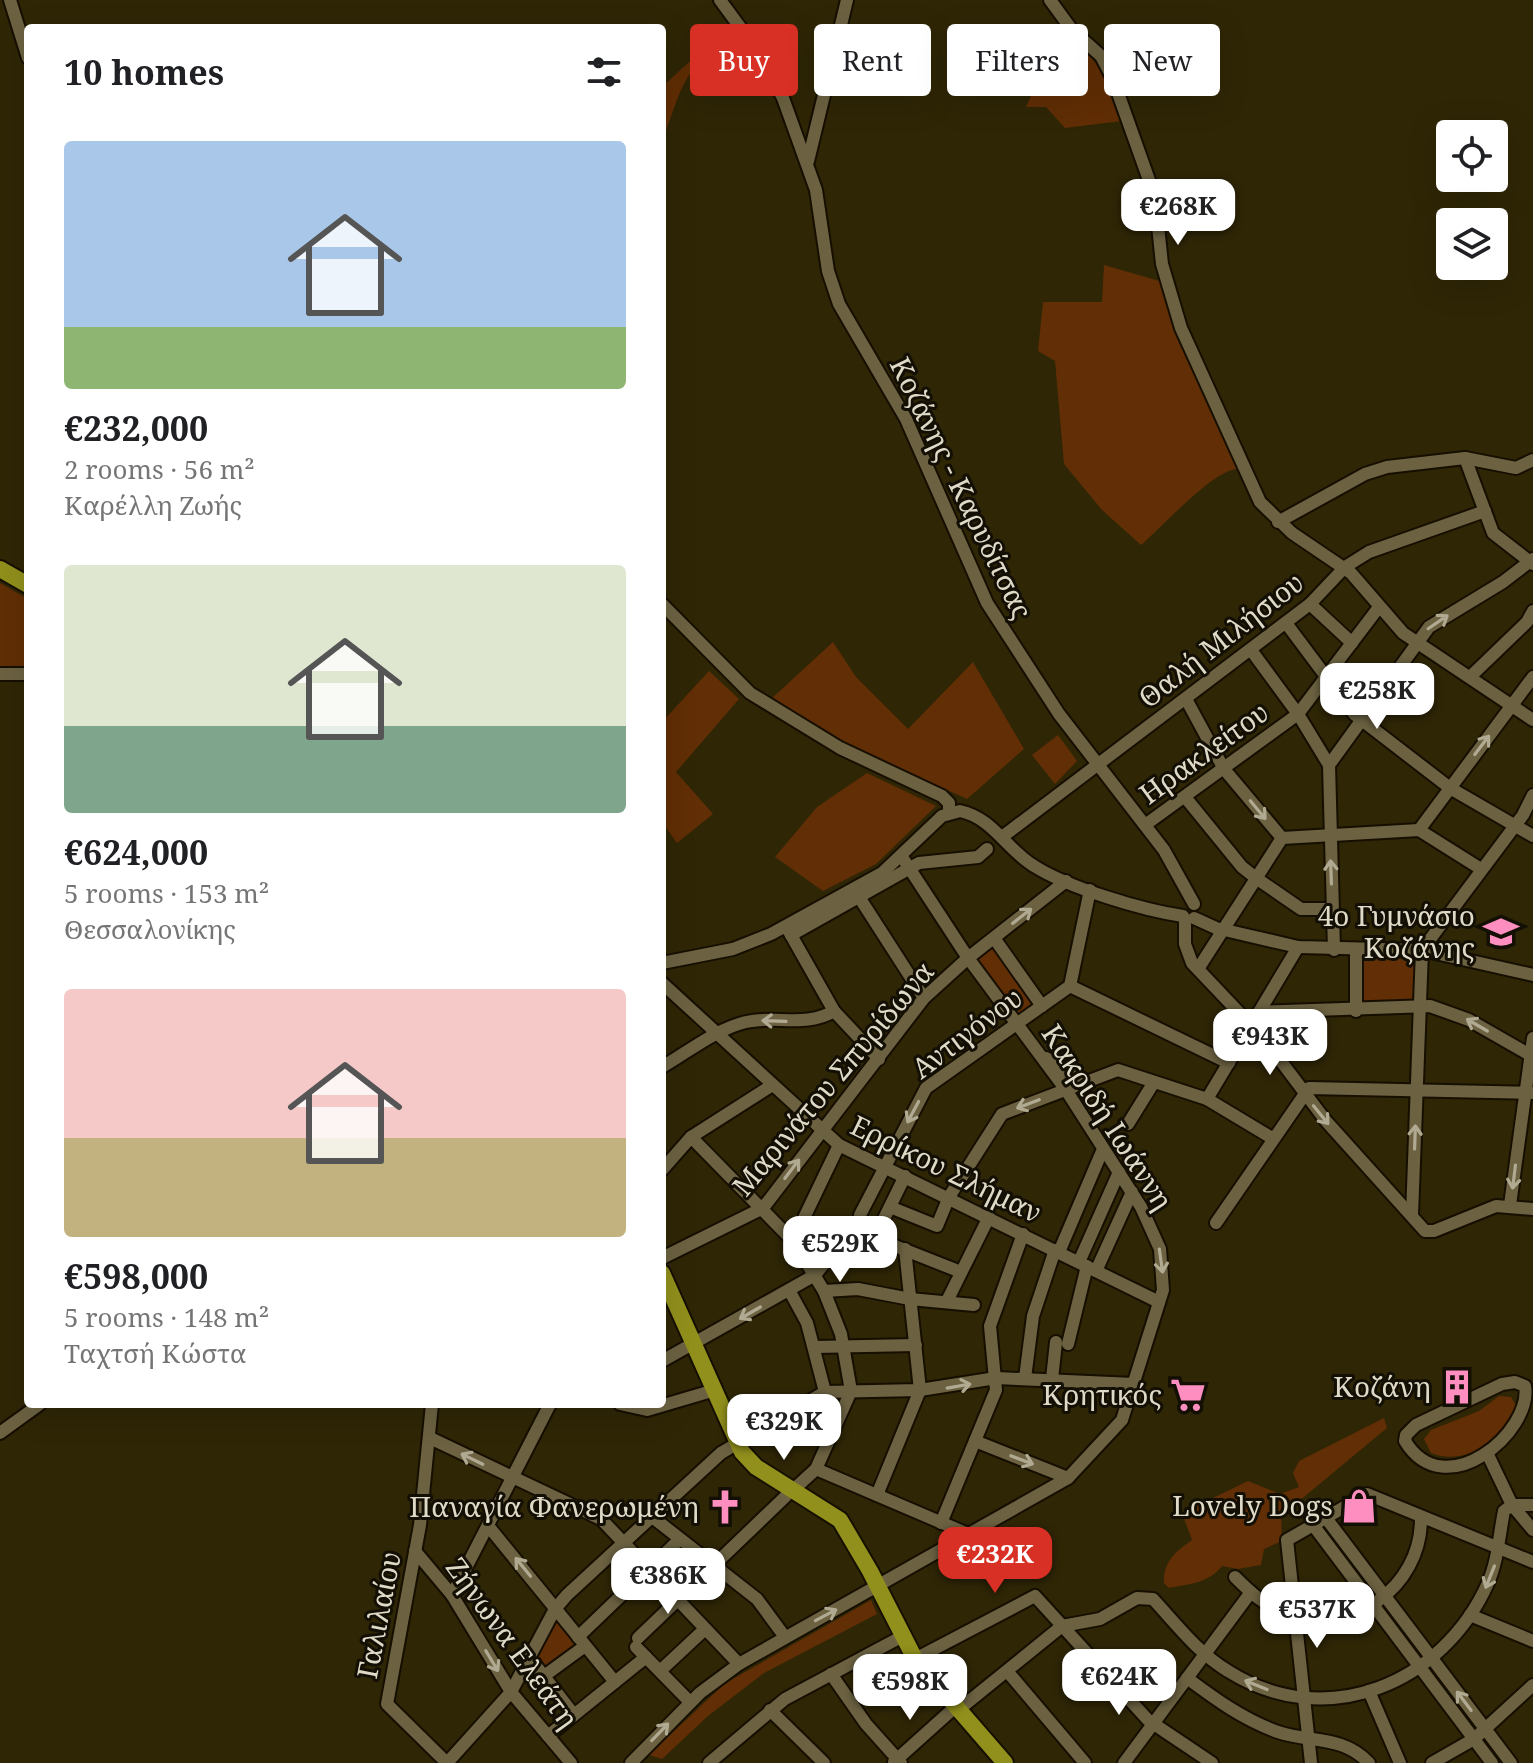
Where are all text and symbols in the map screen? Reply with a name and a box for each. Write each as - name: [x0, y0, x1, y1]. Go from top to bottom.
- chip: Buy: [690, 24, 798, 96]
- chip: Rent: [814, 24, 931, 96]
- chip: Filters: [947, 24, 1088, 96]
- chip: New: [1104, 24, 1220, 96]
- text: 10 homes: [64, 49, 224, 95]
- icon: filters: [582, 50, 626, 94]
- map controls: [1436, 120, 1508, 280]
- button: locate: [1436, 120, 1508, 192]
- pin: €268K: [1122, 179, 1234, 247]
- text: €268K: [1139, 187, 1217, 223]
- icon: home: [273, 193, 417, 337]
- button: layers: [1436, 208, 1508, 280]
- street label: Κοζάνης - Καρυδίτσας: [882, 350, 1042, 625]
- text: €232,000: [64, 405, 208, 451]
- text: 2 rooms · 56 m²: [64, 451, 255, 487]
- text: Καρέλλη Ζωής: [64, 487, 242, 523]
- street label: Θαλή Μιλήσιου: [1130, 563, 1311, 716]
- one-way arrow: [1427, 614, 1449, 630]
- icon: home: [273, 617, 417, 761]
- pin: €258K: [1321, 663, 1433, 731]
- text: €258K: [1338, 671, 1416, 707]
- street label: Ηρακλείτου: [1131, 692, 1276, 812]
- one-way arrow: [1474, 735, 1491, 756]
- one-way arrow: [1249, 800, 1267, 820]
- text: €624,000: [64, 829, 208, 875]
- one-way arrow: [1323, 859, 1338, 886]
- text: 5 rooms · 153 m²: [64, 875, 269, 911]
- place label: 4ο Γυμνάσιο Κοζάνης: [1318, 896, 1475, 966]
- one-way arrow: [1011, 907, 1032, 924]
- text: Θεσσαλονίκης: [64, 911, 236, 947]
- school or university icon: 4ο Γυμνάσιο Κοζάνης: [1482, 913, 1520, 951]
- street label: Μαρινάτου Σπυρίδωνα: [723, 953, 942, 1203]
- street label: Αντιγόνου: [903, 978, 1030, 1086]
- pin: €943K: [1214, 1009, 1326, 1077]
- one-way arrow: [761, 1013, 788, 1028]
- street label: Κακριδή Ιωάννη: [1034, 1016, 1182, 1216]
- text: €943K: [1231, 1017, 1309, 1053]
- one-way arrow: [1466, 1017, 1490, 1032]
- icon: home: [273, 1041, 417, 1185]
- one-way arrow: [1016, 1098, 1041, 1112]
- one-way arrow: [905, 1100, 921, 1124]
- street label: Ερρίκου Σλήμαν: [845, 1105, 1048, 1231]
- one-way arrow: [1312, 1105, 1330, 1125]
- one-way arrow: [1408, 1124, 1423, 1151]
- one-way arrow: [783, 1159, 800, 1180]
- one-way arrow: [1506, 1164, 1521, 1189]
- pin: €529K: [784, 1216, 896, 1284]
- text: €529K: [801, 1224, 879, 1260]
- one-way arrow: [1154, 1248, 1169, 1273]
- text: €598,000: [64, 1253, 208, 1299]
- text: 5 rooms · 148 m²: [64, 1299, 269, 1335]
- one-way arrow: [739, 1305, 762, 1321]
- text: Ταχτσή Κώστα: [64, 1335, 246, 1371]
- place label: Κοζάνη: [1333, 1367, 1431, 1405]
- building icon: Κοζάνη: [1438, 1368, 1476, 1406]
- place label: Κρητικός: [1042, 1375, 1162, 1413]
- supermarket icon: Κρητικός: [1169, 1376, 1207, 1414]
- one-way arrow: [945, 1377, 971, 1392]
- pin: €329K: [728, 1394, 840, 1462]
- text: €329K: [745, 1402, 823, 1438]
- one-way arrow: [460, 1451, 484, 1466]
- one-way arrow: [1009, 1454, 1034, 1468]
- place label: Lovely Dogs: [1172, 1486, 1333, 1524]
- place label: Παναγία Φανερωμένη: [409, 1487, 699, 1525]
- shop icon: Lovely Dogs: [1340, 1487, 1378, 1525]
- church icon: Παναγία Φανερωμένη: [706, 1488, 744, 1526]
- pin: €232K: [939, 1527, 1051, 1595]
- text: €232K: [956, 1535, 1034, 1571]
- street label: Γαλιλαίου: [347, 1548, 409, 1682]
- pin: €386K: [612, 1548, 724, 1616]
- street label: Ζήνωνα Ελεάτη: [438, 1549, 588, 1735]
- text: €386K: [629, 1556, 707, 1592]
- one-way arrow: [514, 1557, 532, 1578]
- one-way arrow: [1482, 1564, 1496, 1589]
- pin: €537K: [1261, 1582, 1373, 1650]
- text: €537K: [1278, 1590, 1356, 1626]
- one-way arrow: [813, 1606, 837, 1622]
- one-way arrow: [484, 1649, 500, 1672]
- pin: €624K: [1063, 1649, 1175, 1717]
- pin: €598K: [854, 1654, 966, 1722]
- text: €624K: [1080, 1657, 1158, 1693]
- text: €598K: [871, 1662, 949, 1698]
- one-way arrow: [1244, 1677, 1269, 1691]
- one-way arrow: [1455, 1690, 1472, 1712]
- one-way arrow: [650, 1723, 669, 1742]

